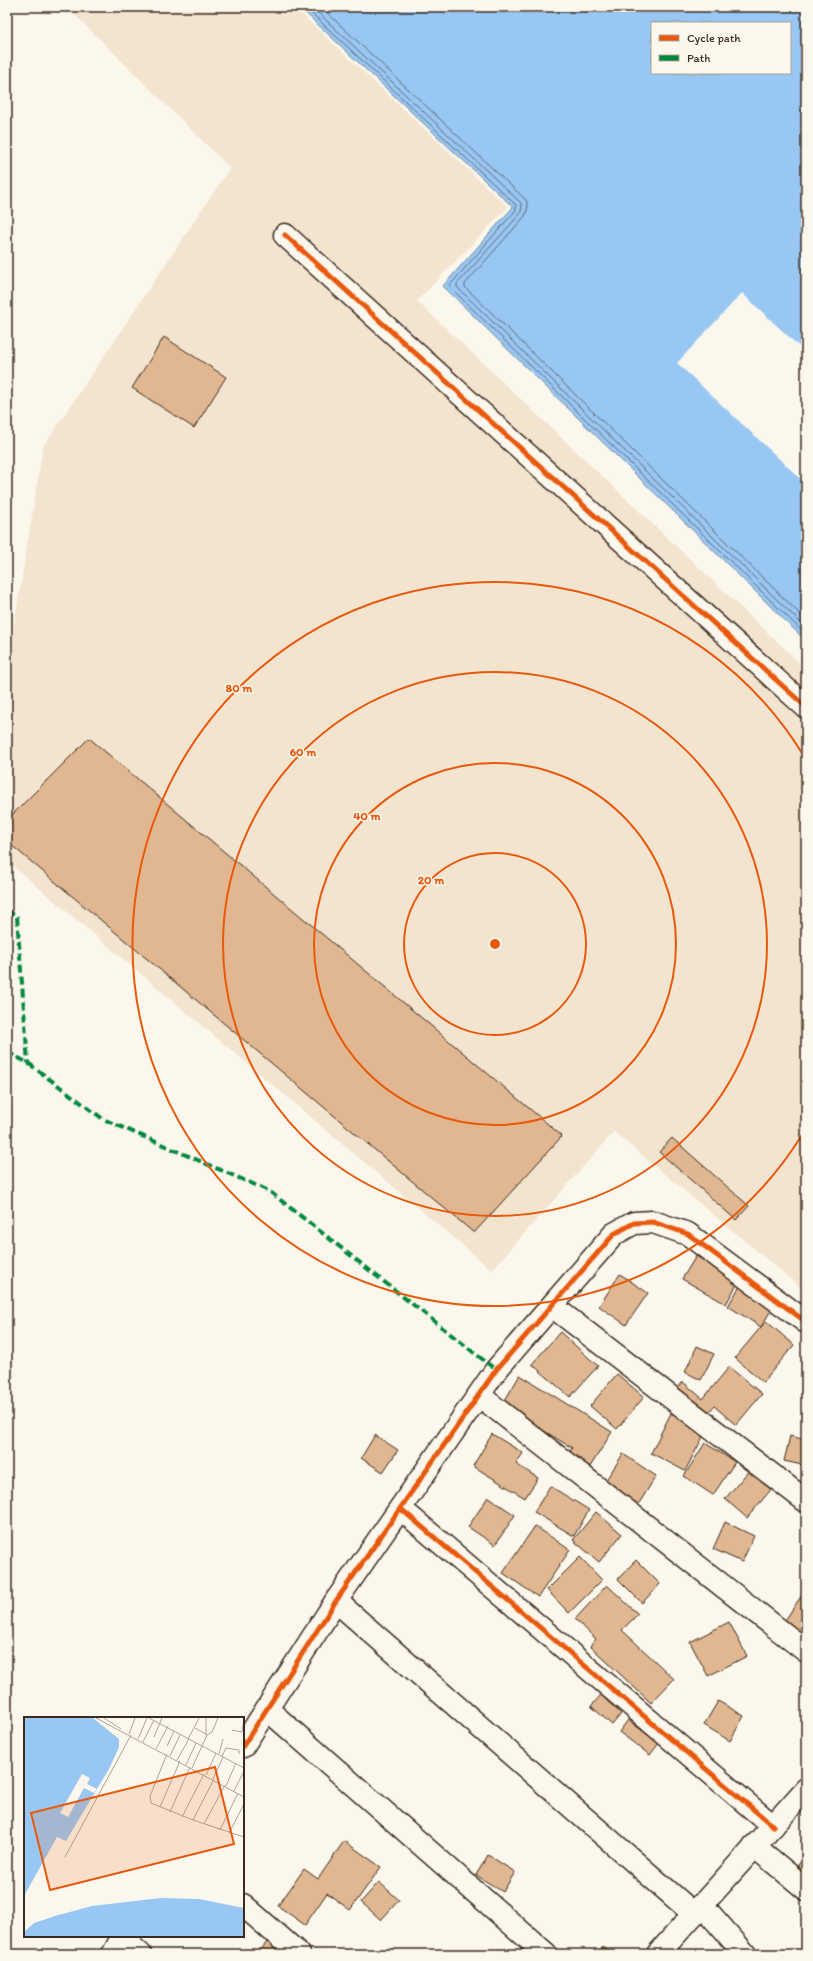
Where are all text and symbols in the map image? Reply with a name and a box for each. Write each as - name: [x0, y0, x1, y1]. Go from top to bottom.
- legend: [651, 22, 791, 74]
- text: Cycle path: [687, 31, 741, 45]
- text: Path: [687, 51, 710, 65]
- text: 80 m: [226, 681, 253, 695]
- text: 60 m: [290, 745, 317, 759]
- text: 40 m: [353, 809, 382, 823]
- text: 20 m: [418, 873, 445, 887]
- centre of rings: [488, 937, 502, 951]
- inset map: [24, 1717, 244, 1937]

